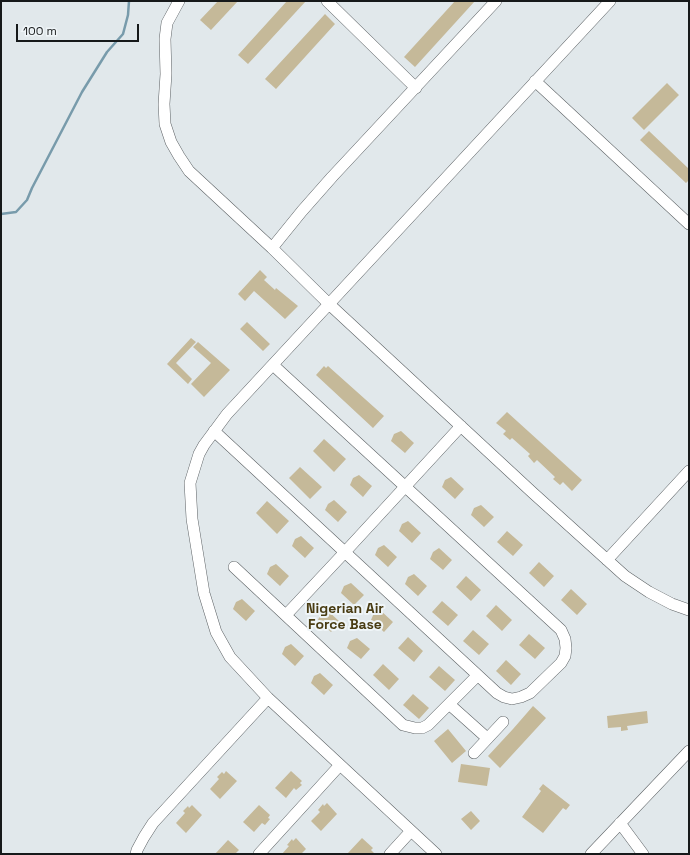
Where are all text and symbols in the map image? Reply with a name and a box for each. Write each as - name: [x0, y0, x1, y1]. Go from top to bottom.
- scale bar: [18, 16, 141, 42]
- text: 100 m: [23, 23, 57, 39]
- district label: Nigerian Air Force Base: [306, 601, 384, 634]

